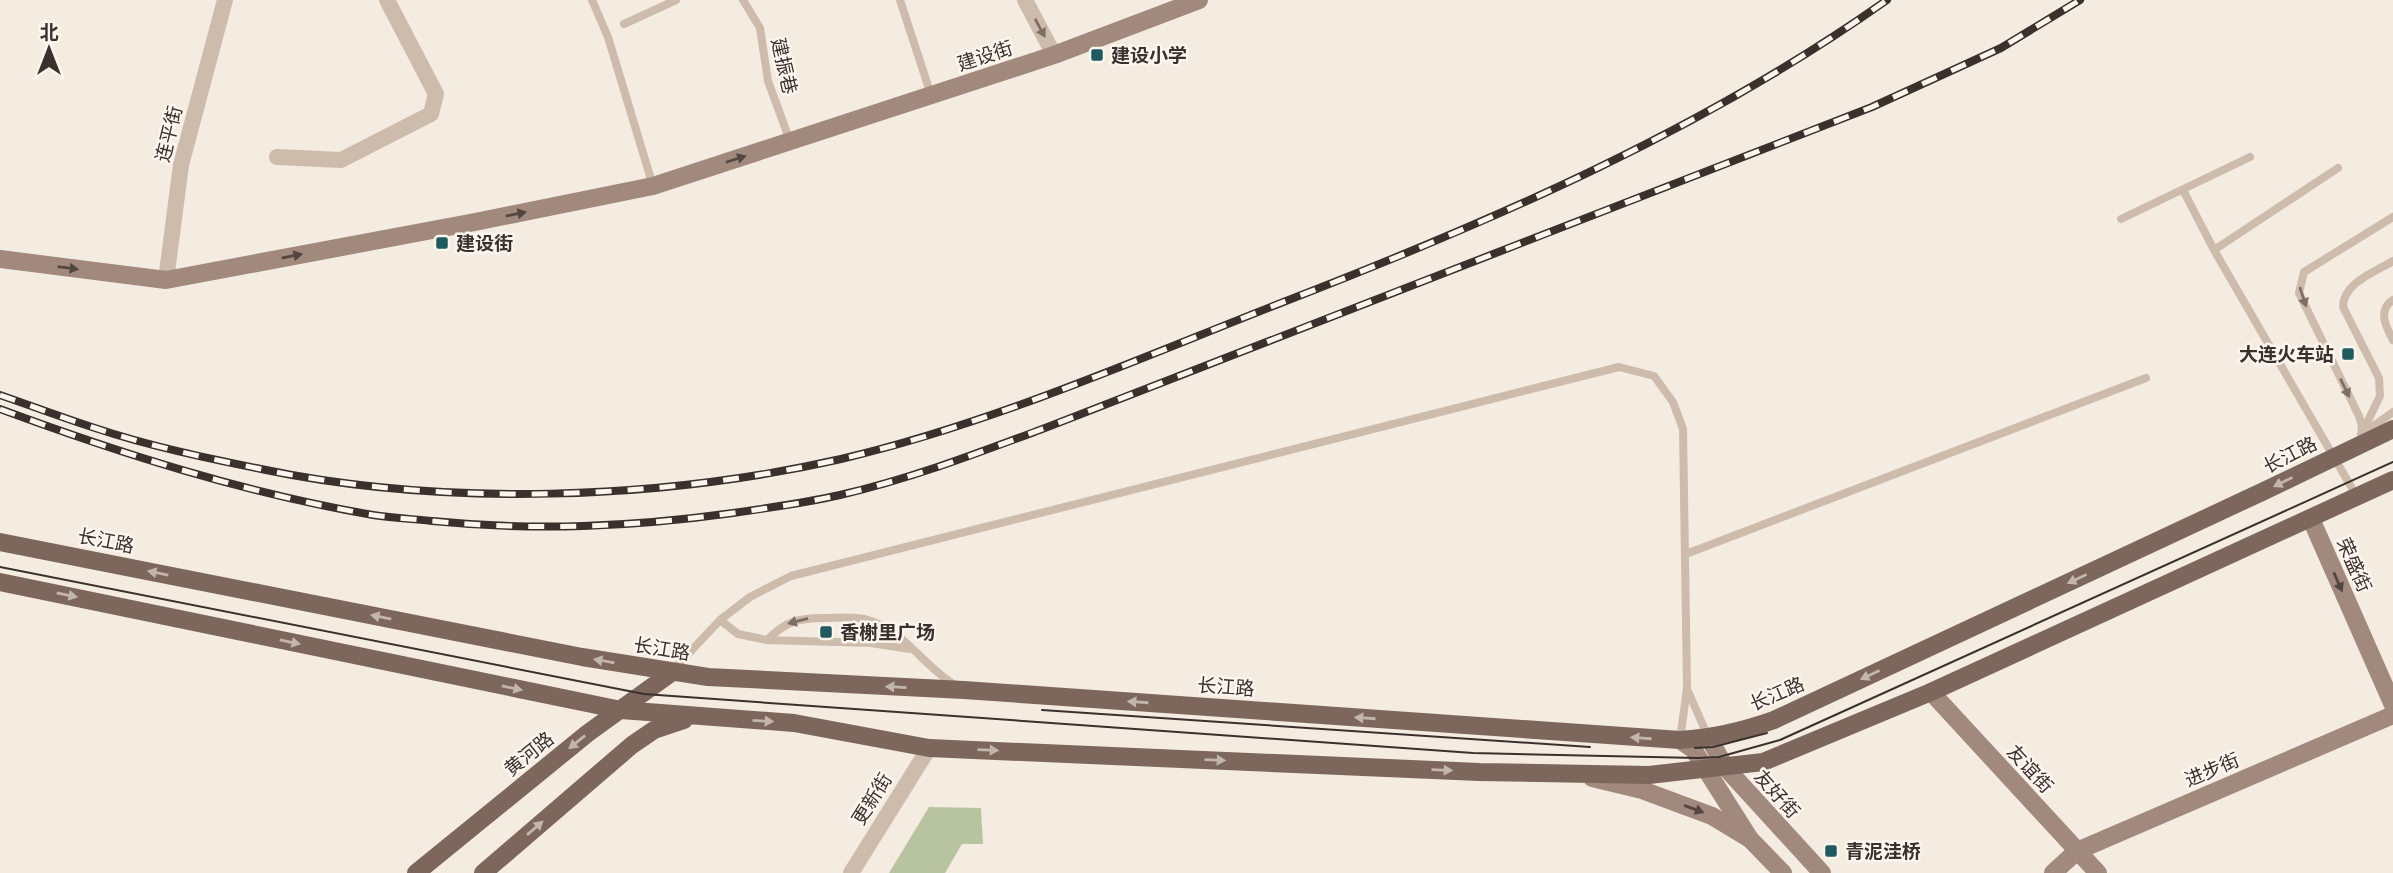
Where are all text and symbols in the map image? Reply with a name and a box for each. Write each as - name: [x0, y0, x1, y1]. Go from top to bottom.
- north arrow: [14, 14, 84, 84]
- one-way arrow: [1033, 18, 1045, 38]
- text: 北: [39, 20, 59, 45]
- street label: 建振巷: [765, 35, 803, 97]
- street label: 建设街: [954, 35, 1016, 77]
- place label: 建设小学: [1111, 43, 1187, 68]
- marker: 建设小学: [1089, 47, 1105, 63]
- street label: 连平街: [150, 103, 188, 165]
- one-way arrow: [726, 153, 747, 163]
- one-way arrow: [505, 208, 527, 219]
- place label: 建设街: [456, 231, 513, 256]
- marker: 建设街: [434, 235, 450, 251]
- one-way arrow: [281, 250, 303, 261]
- one-way arrow: [57, 262, 79, 273]
- one-way arrow: [2298, 287, 2309, 308]
- place label: 大连火车站: [2239, 342, 2334, 367]
- marker: 大连火车站: [2340, 346, 2356, 362]
- one-way arrow: [2340, 378, 2351, 398]
- street label: 长江路: [2259, 431, 2321, 479]
- one-way arrow: [2273, 477, 2293, 488]
- street label: 长江路: [76, 523, 136, 559]
- street label: 荣盛街: [2331, 534, 2377, 596]
- one-way arrow: [147, 567, 169, 578]
- one-way arrow: [2332, 572, 2344, 592]
- one-way arrow: [2066, 574, 2087, 585]
- one-way arrow: [56, 590, 78, 601]
- one-way arrow: [370, 612, 392, 623]
- one-way arrow: [787, 616, 809, 627]
- place label: 香榭里广场: [840, 620, 935, 645]
- marker: 香榭里广场: [818, 624, 834, 640]
- street label: 长江路: [632, 632, 692, 666]
- one-way arrow: [279, 636, 301, 647]
- one-way arrow: [593, 655, 615, 666]
- one-way arrow: [1860, 670, 1881, 681]
- street label: 长江路: [1746, 671, 1808, 717]
- street label: 长江路: [1197, 673, 1255, 701]
- one-way arrow: [885, 681, 907, 692]
- one-way arrow: [501, 682, 523, 693]
- one-way arrow: [1127, 696, 1149, 707]
- one-way arrow: [1354, 712, 1376, 723]
- one-way arrow: [752, 716, 774, 727]
- street label: 黄河路: [499, 726, 559, 782]
- one-way arrow: [1629, 732, 1651, 743]
- one-way arrow: [568, 734, 585, 749]
- street label: 友谊街: [2001, 740, 2059, 798]
- one-way arrow: [977, 745, 999, 756]
- street label: 进步街: [2181, 747, 2243, 793]
- one-way arrow: [1204, 755, 1226, 766]
- street label: 友好街: [1749, 764, 1805, 824]
- one-way arrow: [1431, 765, 1453, 776]
- street label: 更新街: [846, 768, 898, 830]
- one-way arrow: [1683, 804, 1704, 815]
- one-way arrow: [526, 821, 543, 836]
- place label: 青泥洼桥: [1845, 839, 1921, 864]
- marker: 青泥洼桥: [1823, 843, 1839, 859]

